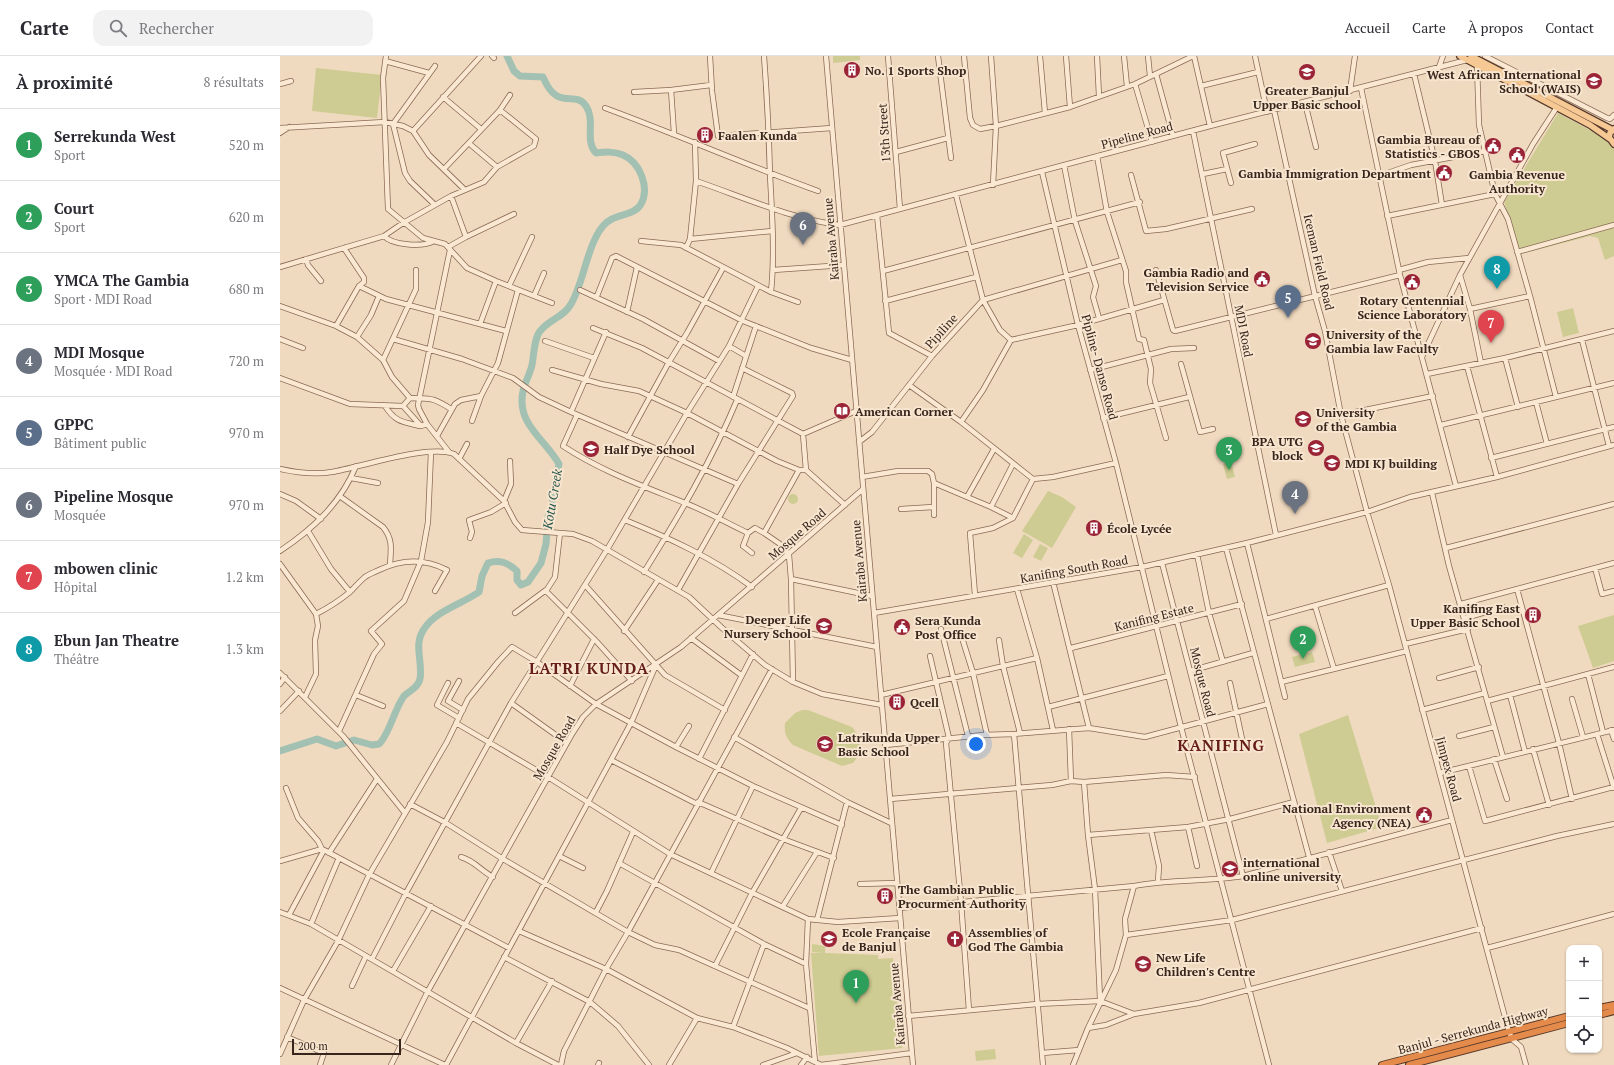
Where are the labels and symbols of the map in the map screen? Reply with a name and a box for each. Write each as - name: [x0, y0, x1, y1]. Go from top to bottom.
- building icon: No. 1 Sports Shop: [842, 60, 862, 80]
- school or university icon: Greater Banjul Upper Basic school: [1297, 62, 1317, 82]
- place label: No. 1 Sports Shop: [865, 63, 966, 78]
- place label: West African International School (WAIS): [1427, 67, 1581, 96]
- school or university icon: West African International School (WAIS): [1584, 71, 1604, 91]
- place label: Greater Banjul Upper Basic school: [1253, 83, 1361, 112]
- street label: 13th Street: [874, 102, 894, 163]
- street label: Pipeline Road: [1099, 118, 1175, 152]
- building icon: Faalen Kunda: [695, 125, 715, 145]
- place label: Faalen Kunda: [718, 128, 798, 143]
- place label: Gambia Bureau of Statistics - GBOS: [1377, 132, 1482, 161]
- public building icon: Gambia Bureau of Statistics - GBOS: [1483, 136, 1503, 156]
- public building icon: Gambia Revenue Authority: [1507, 145, 1527, 165]
- public building icon: Gambia Immigration Department: [1434, 163, 1454, 183]
- place label: Gambia Immigration Department: [1238, 166, 1431, 181]
- place label: Gambia Revenue Authority: [1469, 167, 1566, 196]
- street label: Kairaba Avenue: [820, 197, 842, 281]
- pin: 6: [790, 212, 816, 245]
- street label: Iceman Field Road: [1301, 212, 1337, 312]
- pin: 8: [1484, 256, 1510, 289]
- place label: Gambia Radio and Television Service: [1144, 265, 1250, 294]
- public building icon: Gambia Radio and Television Service: [1252, 269, 1272, 289]
- public building icon: Rotary Centennial Science Laboratory: [1402, 272, 1422, 292]
- pin: 5: [1275, 285, 1301, 318]
- place label: Rotary Centennial Science Laboratory: [1357, 293, 1467, 322]
- street label: MDI Road: [1232, 304, 1256, 359]
- pin: 7: [1478, 310, 1504, 343]
- street label: Pipiline: [922, 311, 960, 351]
- street label: Pipline- Danso Road: [1079, 313, 1121, 422]
- place label: University of the Gambia law Faculty: [1326, 327, 1439, 356]
- school or university icon: University of the Gambia law Faculty: [1303, 331, 1323, 351]
- library icon: American Corner: [832, 401, 852, 421]
- place label: American Corner: [855, 404, 954, 419]
- place label: University of the Gambia: [1316, 405, 1397, 434]
- school or university icon: University of the Gambia: [1293, 409, 1313, 429]
- place label: BPA UTG block: [1252, 434, 1303, 463]
- pin: 3: [1216, 437, 1242, 470]
- school or university icon: BPA UTG block: [1306, 438, 1326, 458]
- school or university icon: Half Dye School: [581, 439, 601, 459]
- place label: Half Dye School: [604, 442, 695, 457]
- school or university icon: MDI KJ building: [1322, 453, 1342, 473]
- place label: MDI KJ building: [1345, 456, 1437, 471]
- water label: Kotu Creek: [538, 467, 566, 531]
- pin: 4: [1282, 481, 1308, 514]
- street label: Mosque Road: [765, 505, 829, 563]
- building icon: École Lycée: [1084, 518, 1104, 538]
- street label: Kairaba Avenue: [848, 519, 870, 603]
- place label: École Lycée: [1107, 521, 1172, 536]
- street label: Kanifing South Road: [1019, 552, 1129, 586]
- street label: Kanifing Estate: [1113, 600, 1195, 634]
- place label: Kanifing East Upper Basic School: [1411, 601, 1520, 630]
- building icon: Kanifing East Upper Basic School: [1523, 605, 1543, 625]
- place label: Deeper Life Nursery School: [724, 612, 812, 641]
- place label: Sera Kunda Post Office: [915, 613, 981, 642]
- school or university icon: Deeper Life Nursery School: [814, 616, 834, 636]
- public building icon: Sera Kunda Post Office: [892, 617, 912, 637]
- pin: 2: [1290, 626, 1316, 659]
- street label: Mosque Road: [1187, 646, 1219, 719]
- district label: LATRI KUNDA: [529, 657, 649, 679]
- building icon: Qcell: [887, 692, 907, 712]
- place label: Qcell: [910, 695, 939, 710]
- street label: Mosque Road: [530, 713, 579, 783]
- place label: Latrikunda Upper Basic School: [838, 730, 941, 759]
- school or university icon: Latrikunda Upper Basic School: [815, 734, 835, 754]
- your location: [966, 734, 986, 754]
- district label: KANIFING: [1177, 734, 1265, 756]
- street label: Jimpex Road: [1433, 735, 1465, 803]
- place label: National Environment Agency (NEA): [1282, 801, 1411, 830]
- public building icon: National Environment Agency (NEA): [1414, 805, 1434, 825]
- place label: international online university: [1243, 855, 1341, 884]
- school or university icon: international online university: [1220, 859, 1240, 879]
- place label: The Gambian Public Procurment Authority: [898, 882, 1026, 911]
- building icon: The Gambian Public Procurment Authority: [875, 886, 895, 906]
- place label: Ecole Française de Banjul: [842, 925, 931, 954]
- place label: Assemblies of God The Gambia: [968, 925, 1064, 954]
- school or university icon: Ecole Française de Banjul: [819, 929, 839, 949]
- church icon: Assemblies of God The Gambia: [945, 929, 965, 949]
- place label: New Life Children's Centre: [1156, 950, 1256, 979]
- school or university icon: New Life Children's Centre: [1133, 954, 1153, 974]
- street label: Kairaba Avenue: [886, 962, 908, 1046]
- pin: 1: [843, 970, 869, 1003]
- street label: Banjul - Serrekunda Highway: [1396, 1003, 1551, 1057]
- scale bar: [292, 1037, 401, 1056]

